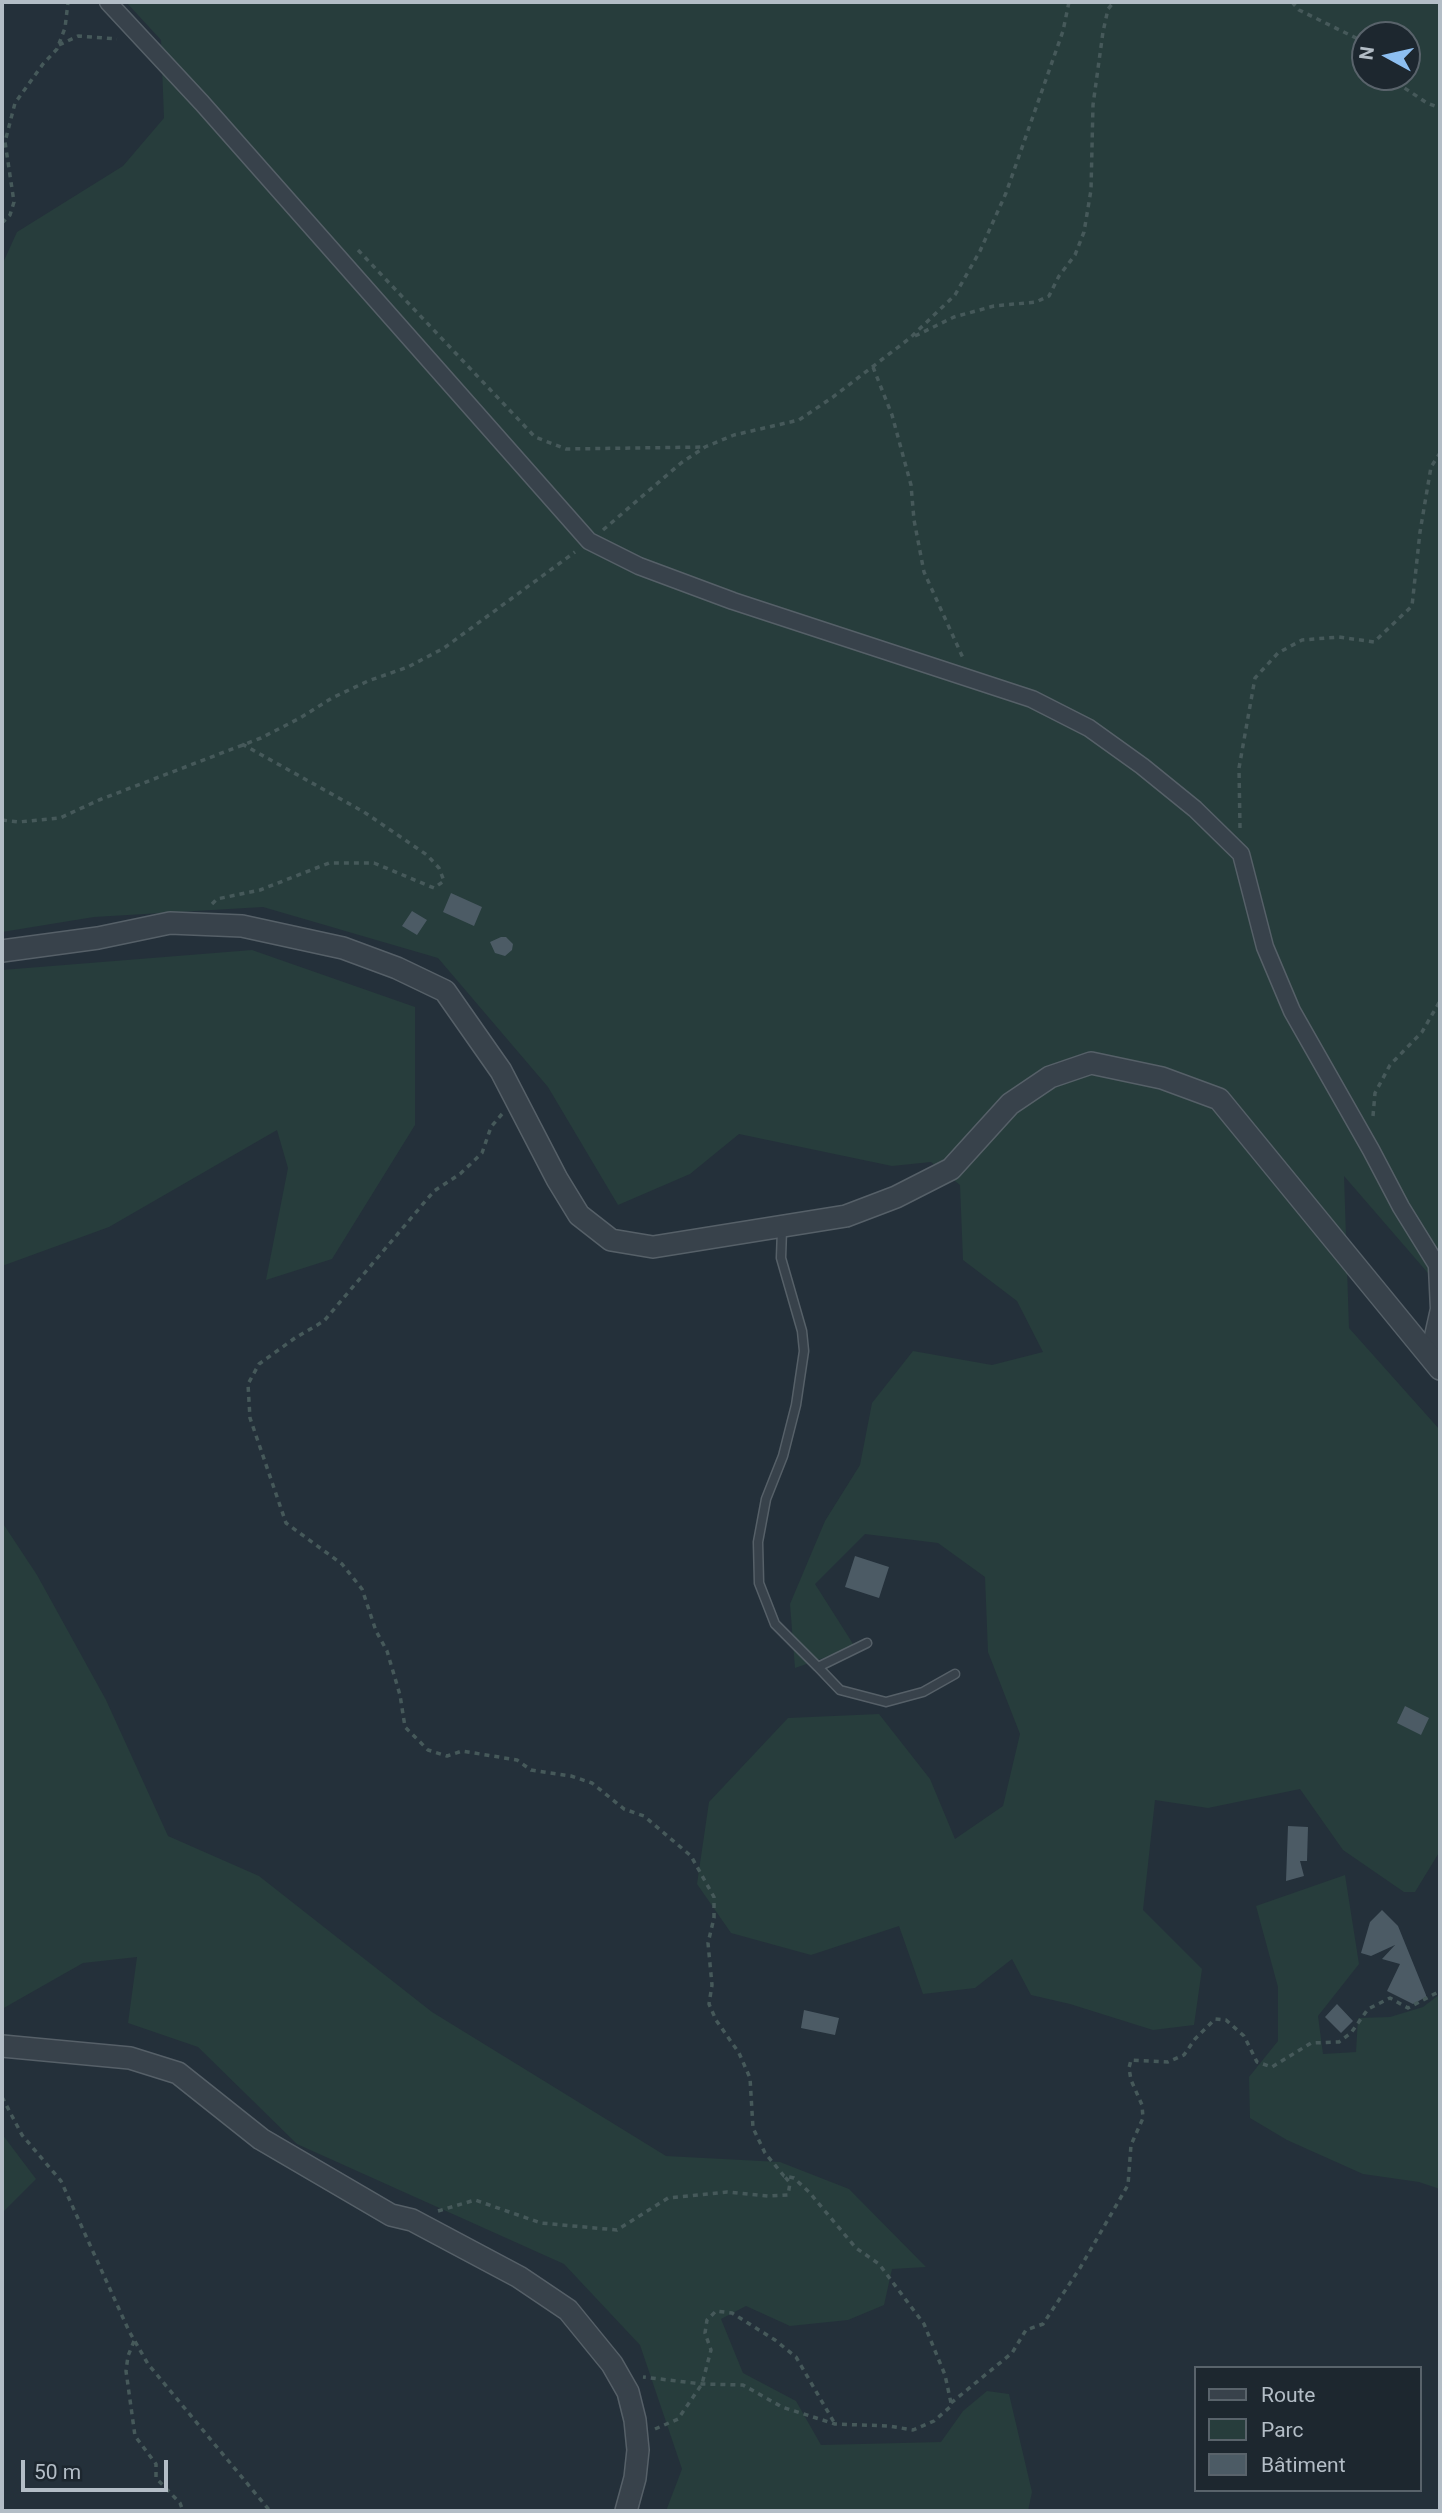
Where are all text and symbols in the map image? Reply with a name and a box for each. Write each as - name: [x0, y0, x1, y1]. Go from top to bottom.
- north arrow: [1351, 21, 1421, 91]
- text: N: [1354, 45, 1379, 62]
- legend: [1194, 2366, 1421, 2492]
- text: Route: [1261, 2383, 1316, 2407]
- text: Parc: [1261, 2418, 1303, 2442]
- scale bar: [24, 2446, 172, 2490]
- text: Bâtiment: [1261, 2453, 1346, 2477]
- text: 50 m: [34, 2460, 81, 2484]

